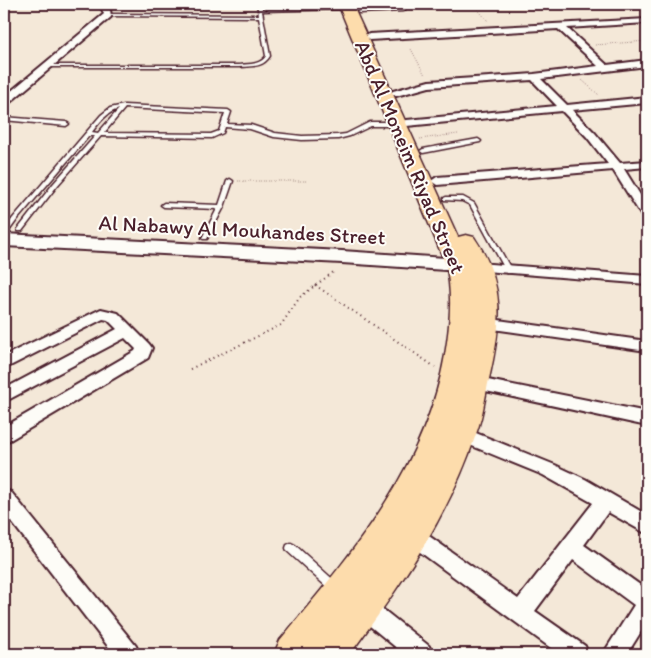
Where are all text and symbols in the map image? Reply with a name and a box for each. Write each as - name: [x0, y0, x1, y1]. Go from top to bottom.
- street label: Abd Al Moneim Riyad Street: [350, 36, 471, 277]
- street label: Al Nabawy Al Mouhandes Street: [98, 210, 386, 250]

